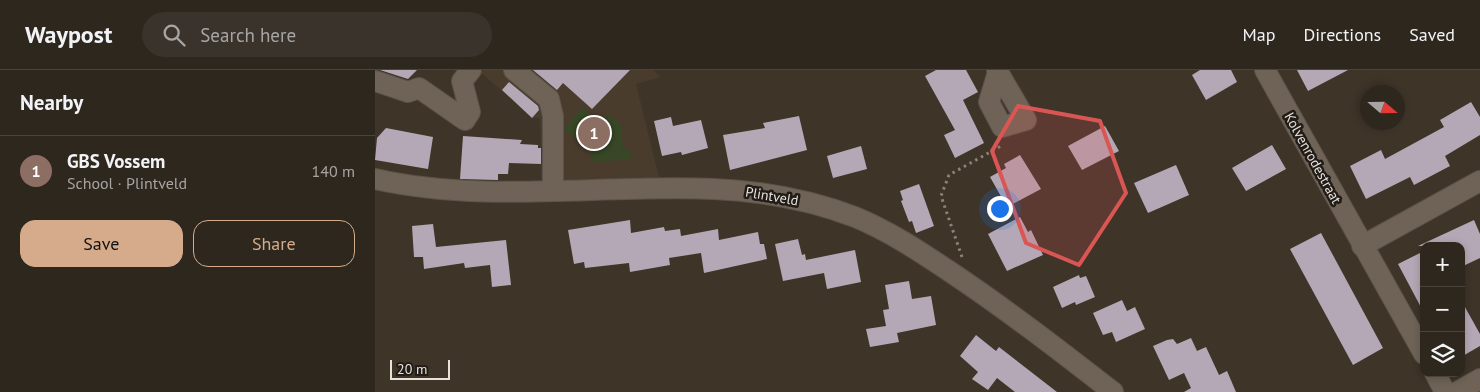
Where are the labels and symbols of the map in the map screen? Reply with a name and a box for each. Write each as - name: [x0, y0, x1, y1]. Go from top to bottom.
- north arrow: [1360, 85, 1405, 130]
- street label: Kolvenrodestraat: [1280, 109, 1346, 207]
- pin: 1: [578, 114, 610, 152]
- street label: Plintveld: [744, 182, 800, 210]
- your location: [987, 196, 1013, 222]
- scale bar: [390, 357, 450, 380]

